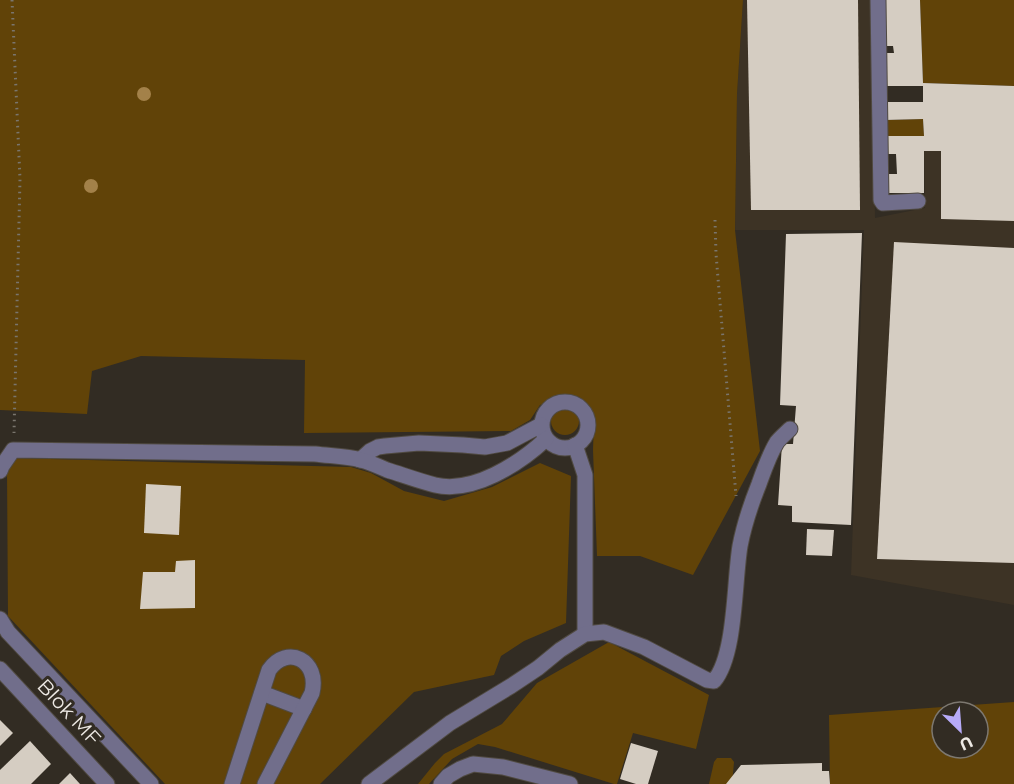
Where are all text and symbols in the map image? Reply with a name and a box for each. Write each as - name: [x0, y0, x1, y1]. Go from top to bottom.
- street label: Blok MF: [32, 674, 106, 750]
- north arrow: [930, 700, 990, 760]
- text: U: [956, 732, 976, 754]

